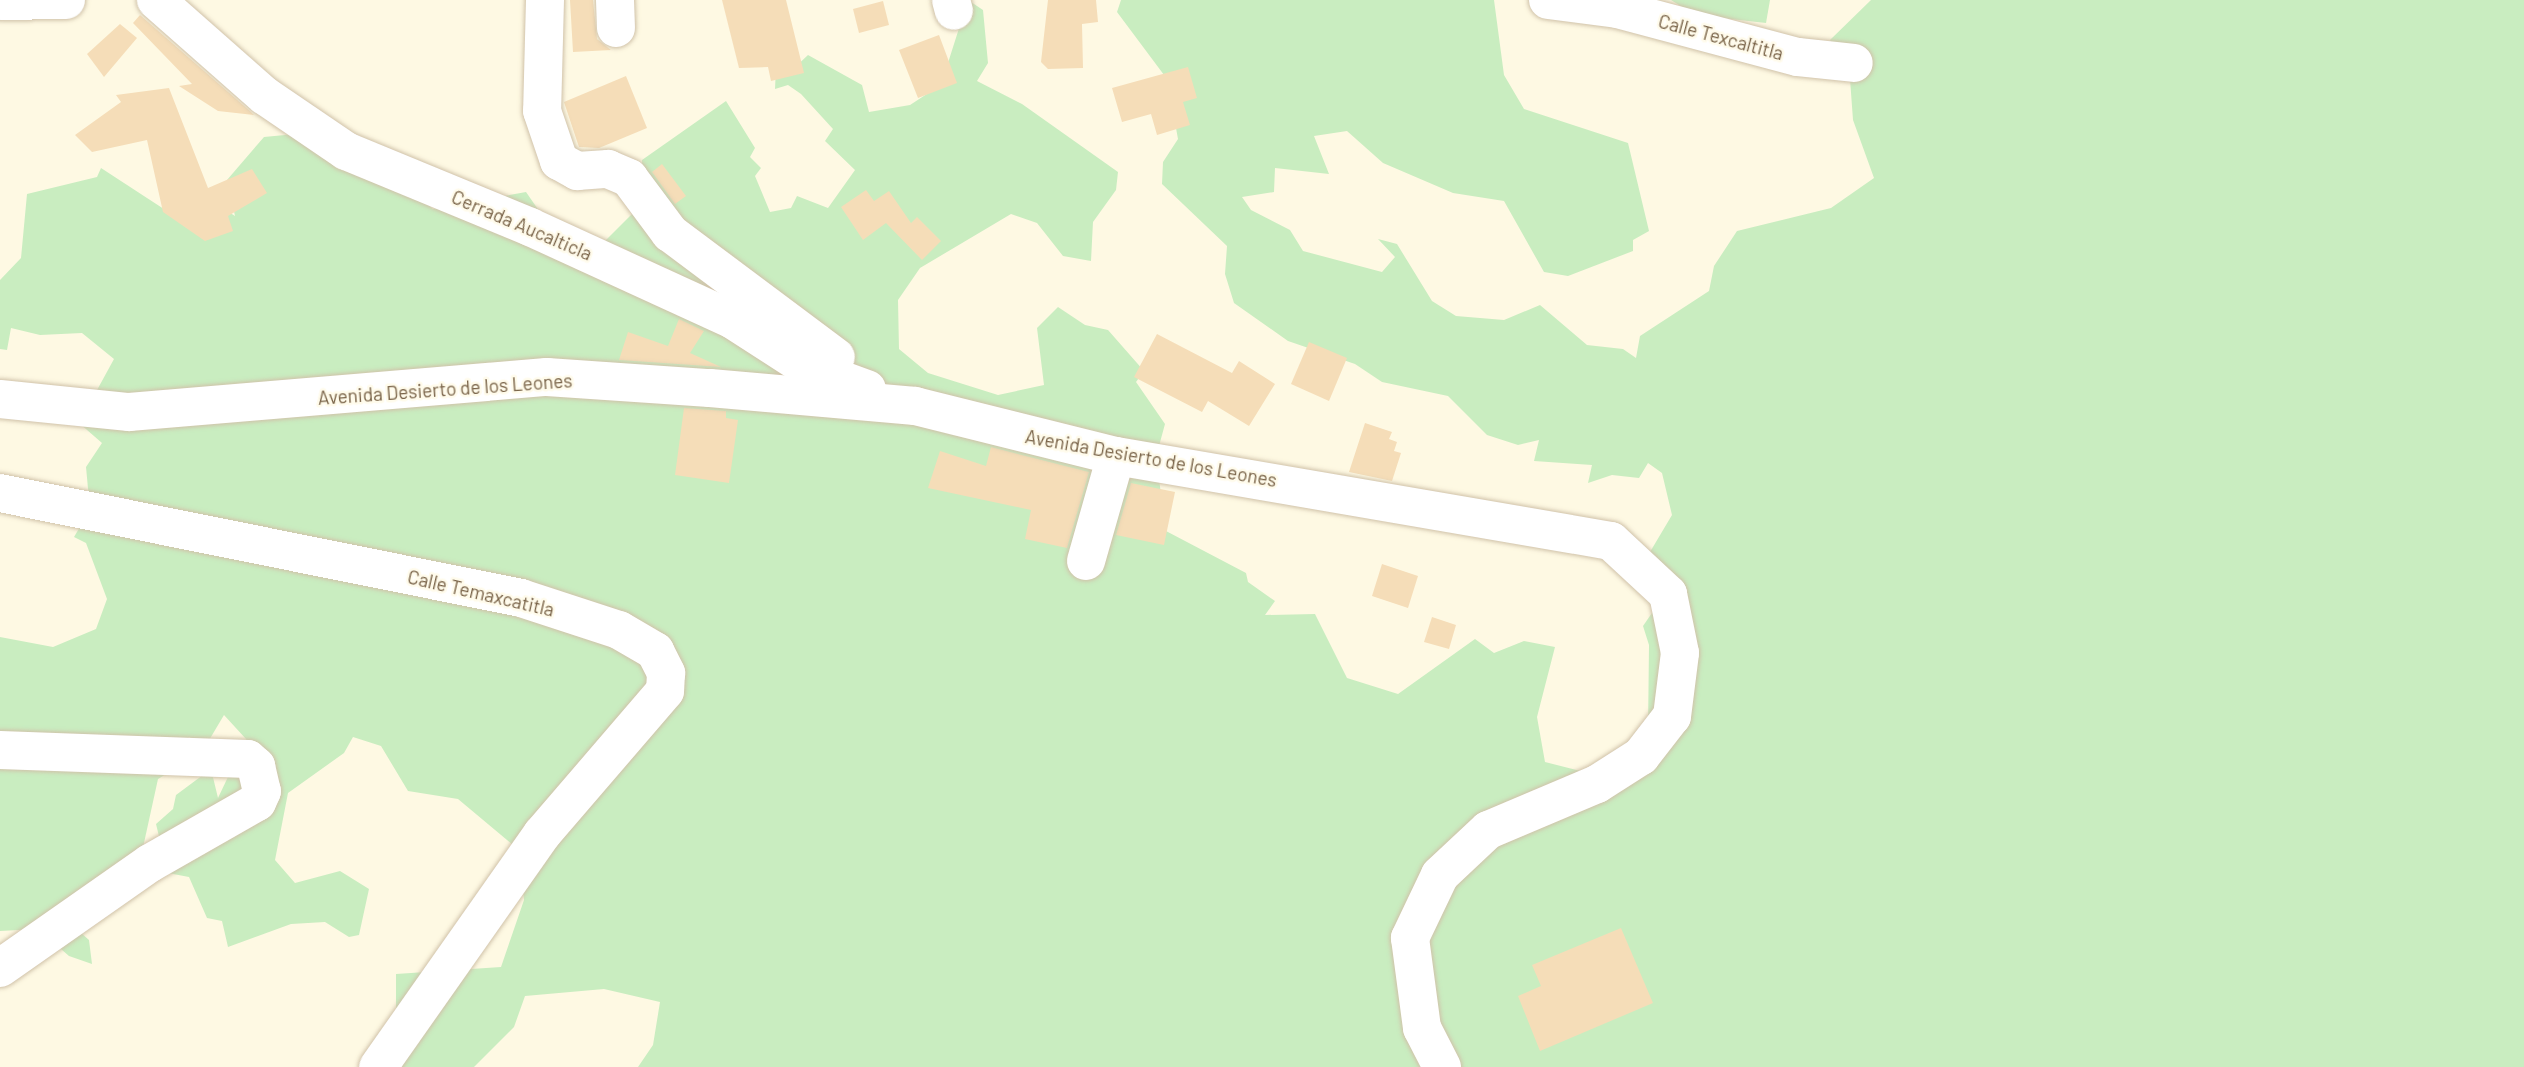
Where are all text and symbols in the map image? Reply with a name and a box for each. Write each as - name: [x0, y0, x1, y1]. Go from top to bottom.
- street label: Calle Texcaltitla: [1656, 9, 1786, 65]
- street label: Cerrada Aucalticla: [448, 185, 596, 265]
- street label: Avenida Desierto de los Leones: [317, 369, 573, 409]
- street label: Avenida Desierto de los Leones: [1023, 425, 1279, 491]
- street label: Calle Temaxcatitla: [405, 565, 557, 621]

